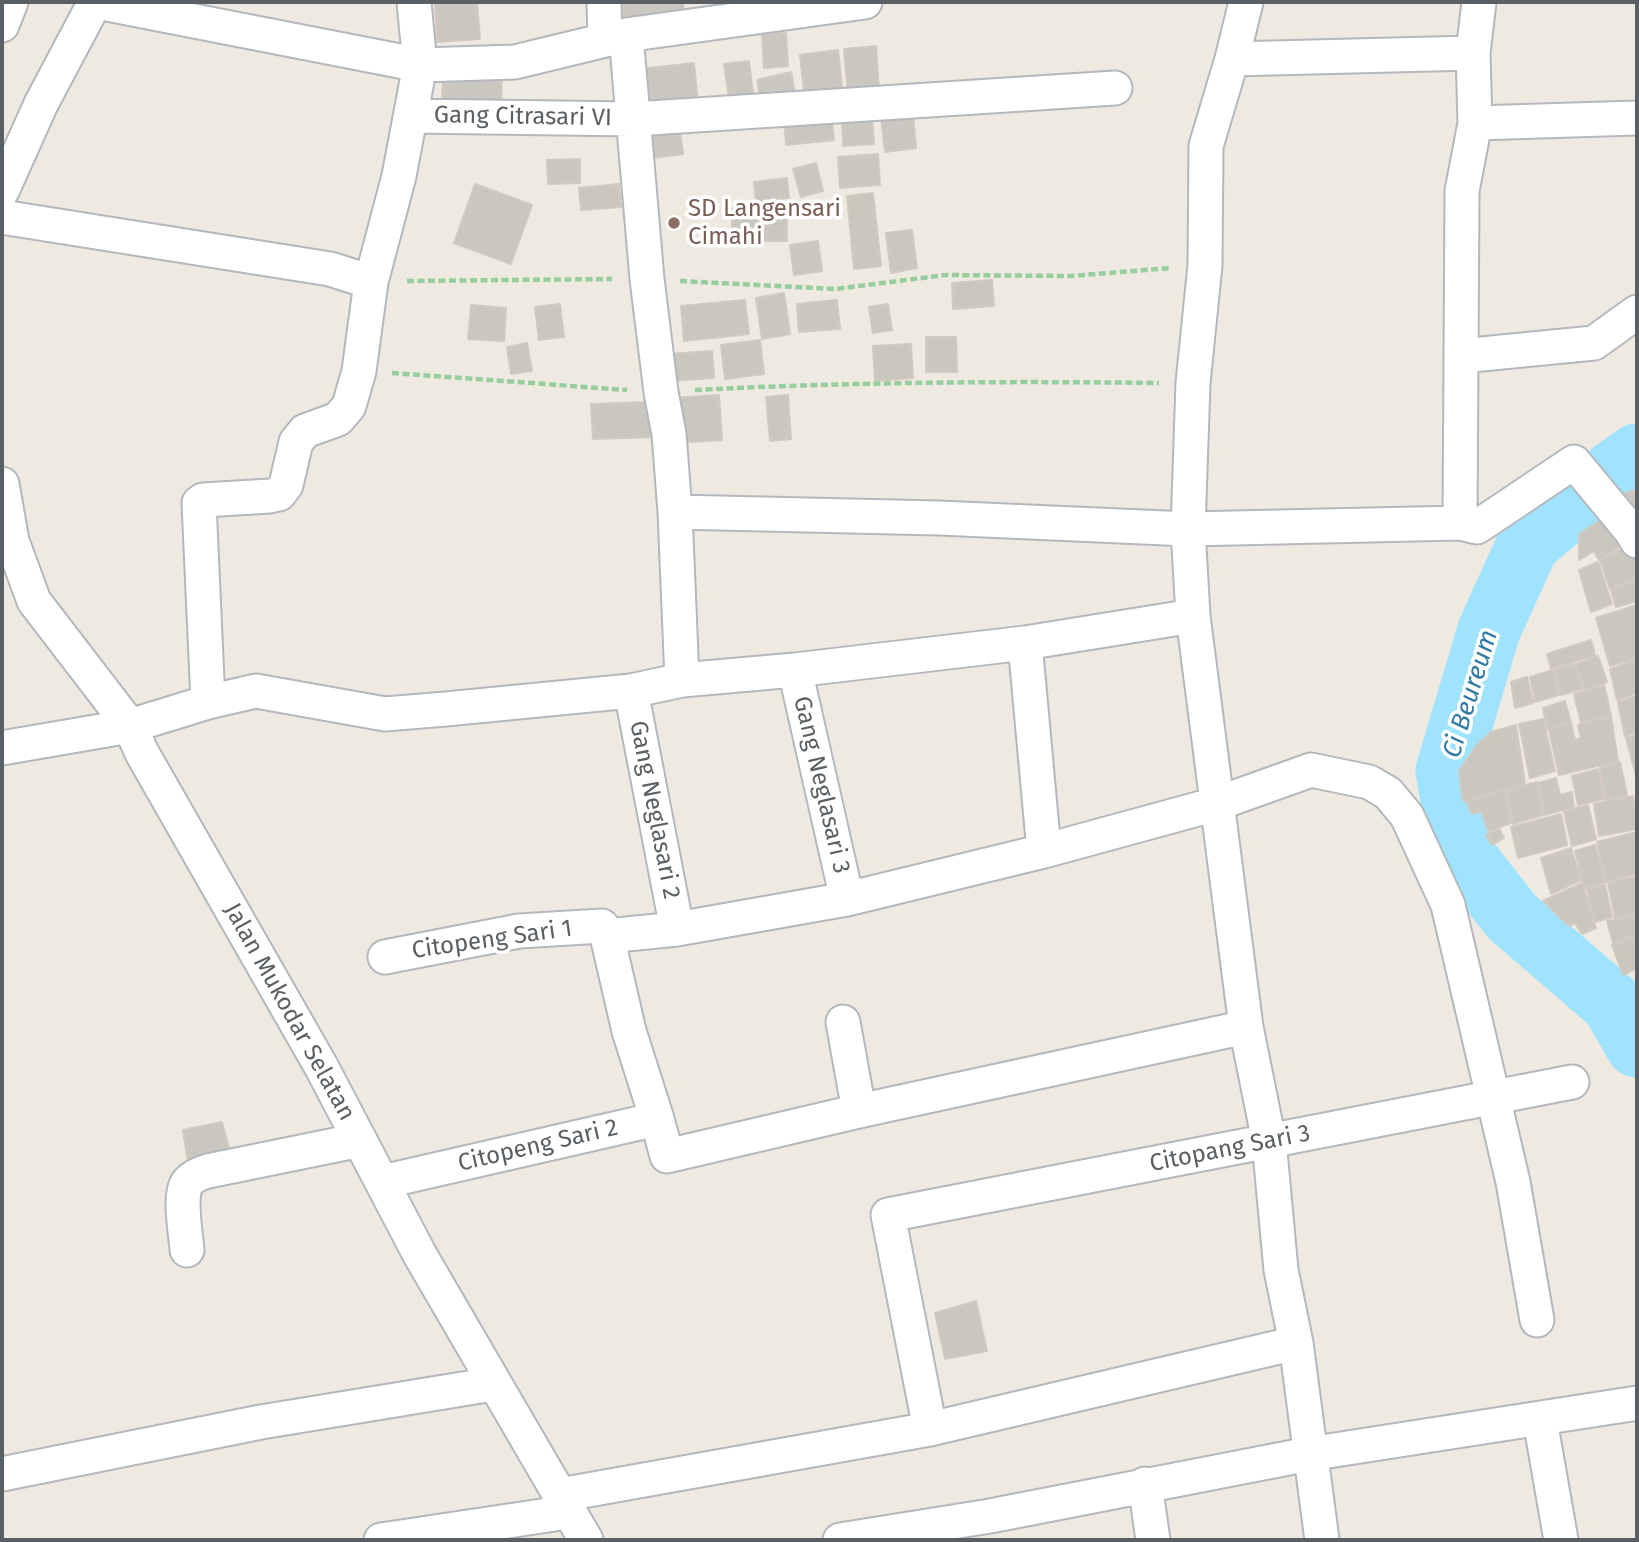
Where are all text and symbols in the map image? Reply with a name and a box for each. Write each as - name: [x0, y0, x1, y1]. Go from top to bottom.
- street label: Gang Citrasari VI: [434, 101, 612, 133]
- place label: SD Langensari Cimahi: [688, 195, 841, 251]
- marker: SD Langensari Cimahi: [666, 215, 682, 231]
- water label: Ci Beureum: [1437, 626, 1505, 762]
- street label: Gang Neglasari 3: [787, 693, 855, 877]
- street label: Gang Neglasari 2: [623, 718, 685, 902]
- street label: Jalan Mukodar Selatan: [217, 898, 361, 1126]
- street label: Citopeng Sari 1: [410, 914, 574, 966]
- street label: Citopeng Sari 2: [455, 1114, 621, 1178]
- street label: Citopang Sari 3: [1147, 1119, 1313, 1179]

